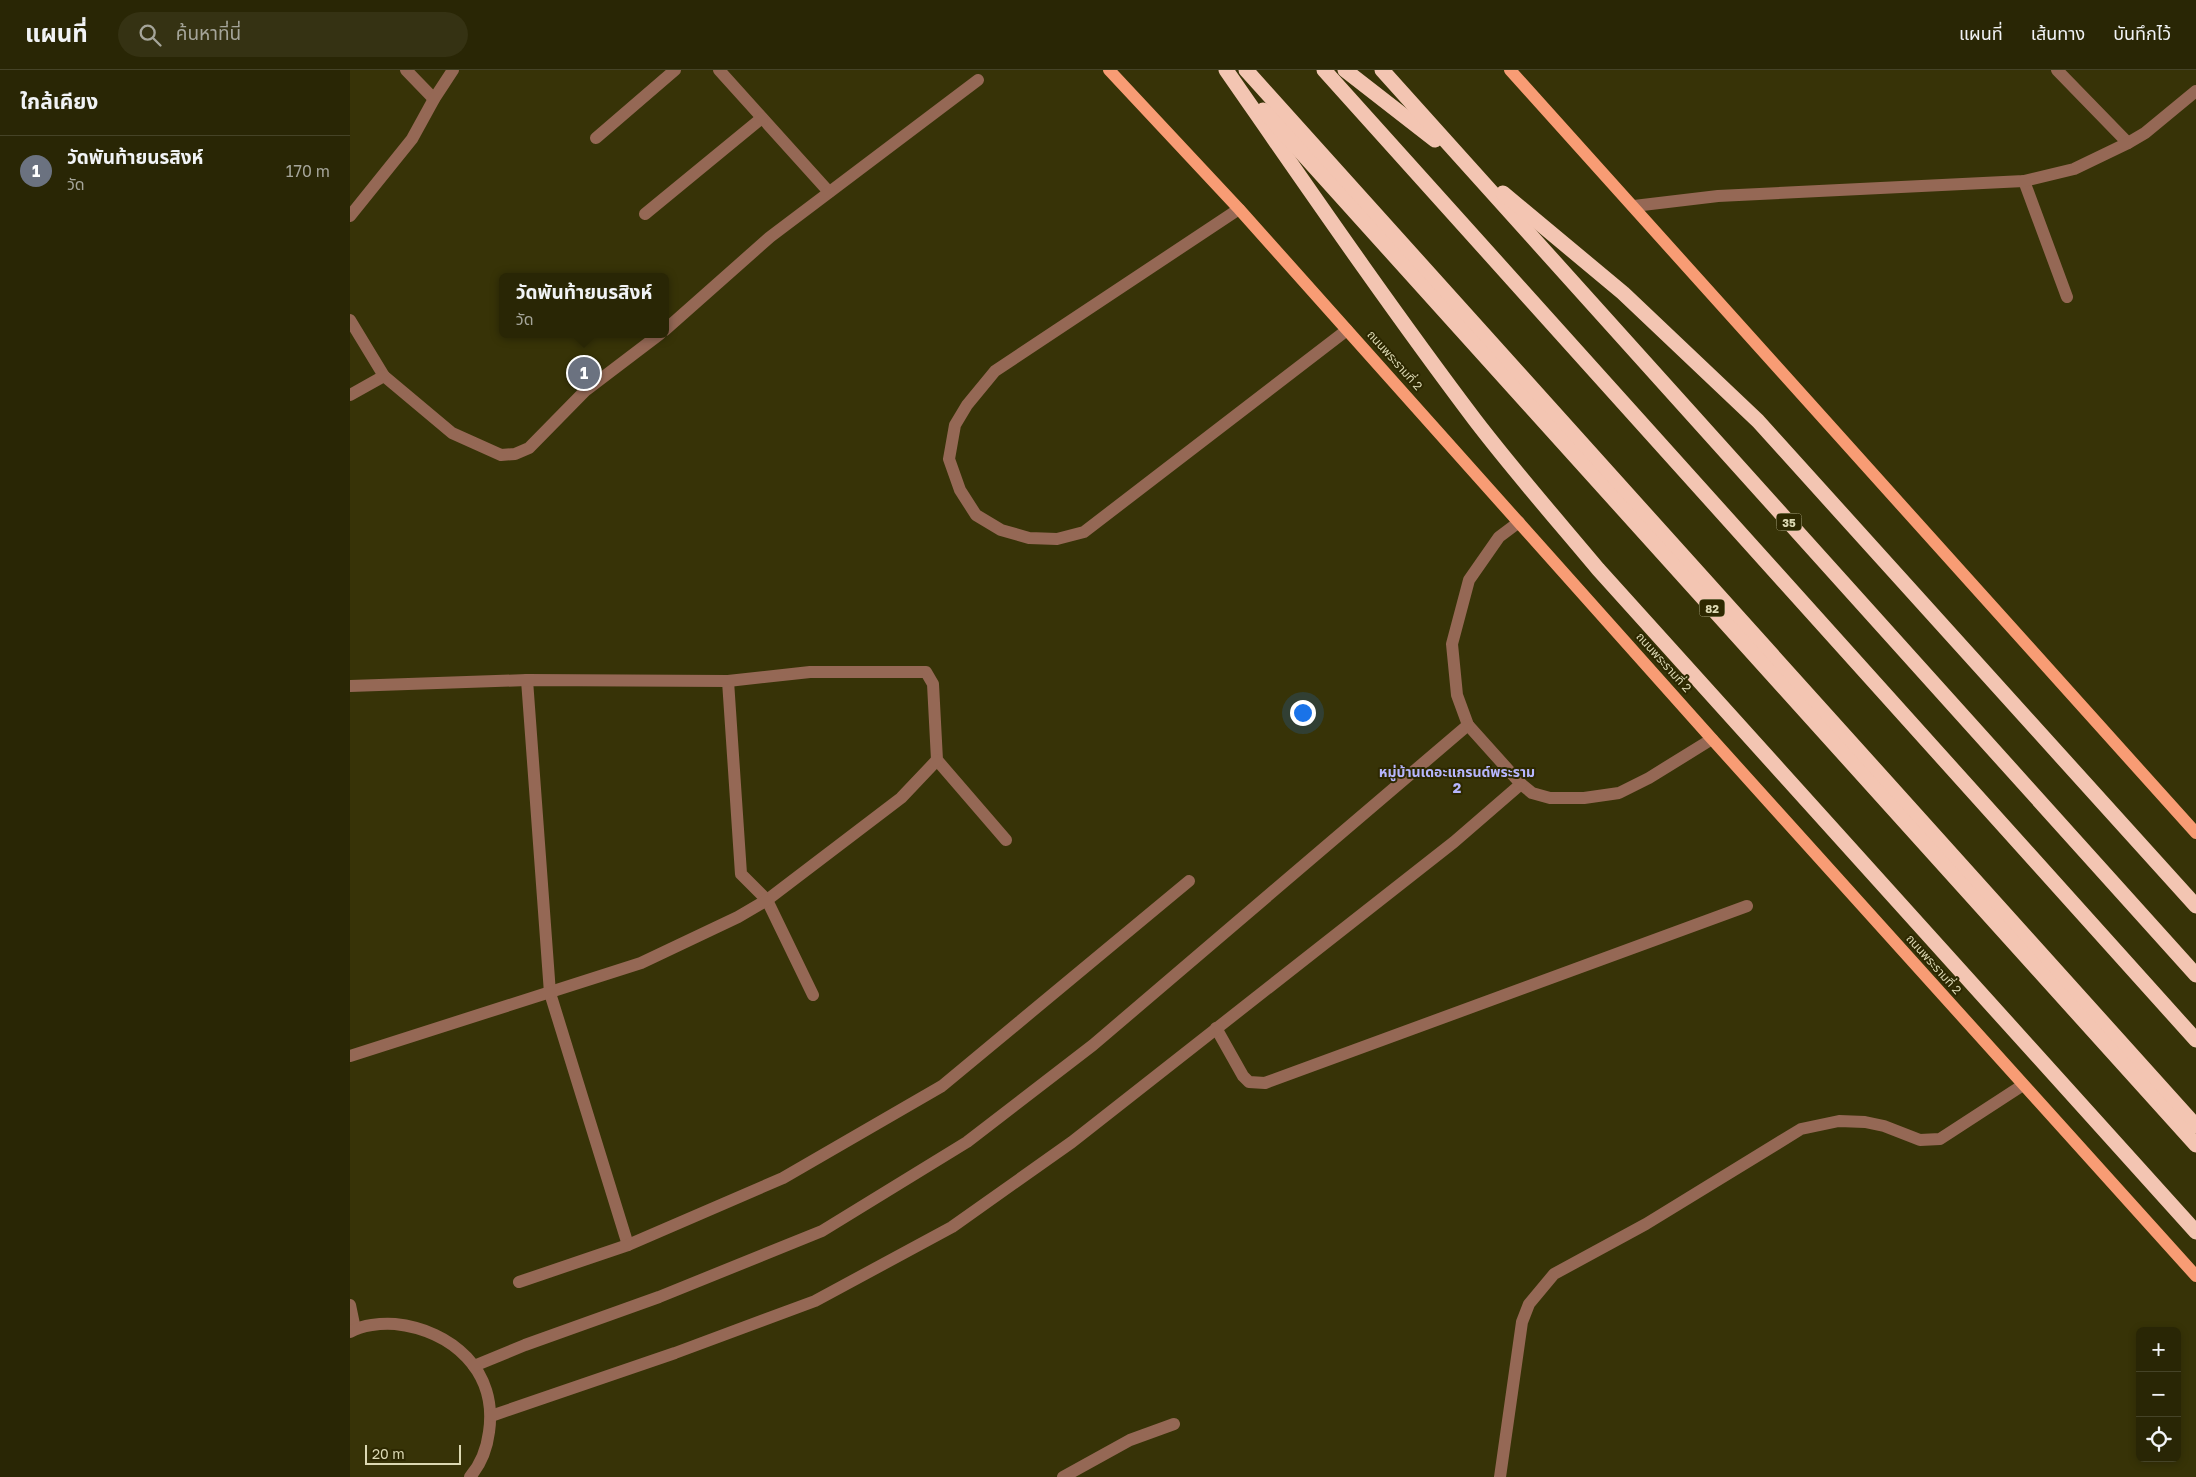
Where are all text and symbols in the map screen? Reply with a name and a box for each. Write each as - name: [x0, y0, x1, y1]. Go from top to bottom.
- search box: [118, 12, 468, 57]
- text: แผนที่: [25, 18, 88, 47]
- icon: search: [136, 21, 164, 49]
- text: ค้นหาที่นี่: [176, 21, 241, 44]
- text: แผนที่: [1959, 22, 2003, 44]
- text: เส้นทาง: [2031, 22, 2085, 44]
- text: บันทึกไว้: [2113, 22, 2171, 44]
- text: ใกล้เคียง: [20, 88, 98, 114]
- text: วัดพันท้ายนรสิงห์: [67, 145, 203, 168]
- text: 1: [32, 161, 40, 181]
- text: 170 m: [286, 161, 330, 181]
- text: วัด: [67, 174, 85, 194]
- popup: [499, 273, 669, 338]
- text: วัดพันท้ายนรสิงห์: [516, 280, 652, 303]
- text: วัด: [516, 309, 534, 329]
- street label: ถนนพระรามที่ 2: [1364, 326, 1427, 393]
- pin: 1: [568, 354, 600, 392]
- road number: 35: [1776, 514, 1802, 531]
- road number: 82: [1700, 600, 1724, 616]
- street label: ถนนพระรามที่ 2: [1633, 628, 1696, 695]
- your location: [1290, 700, 1316, 726]
- district label: หมู่บ้านเดอะแกรนด์พระราม 2: [1379, 763, 1535, 796]
- street label: ถนนพระรามที่ 2: [1903, 930, 1966, 997]
- map controls: [2136, 1327, 2181, 1462]
- button: +: [2136, 1327, 2181, 1372]
- button: −: [2136, 1372, 2181, 1417]
- button: locate: [2136, 1417, 2181, 1462]
- scale bar: [365, 1442, 461, 1465]
- text: 20 m: [372, 1445, 405, 1462]

